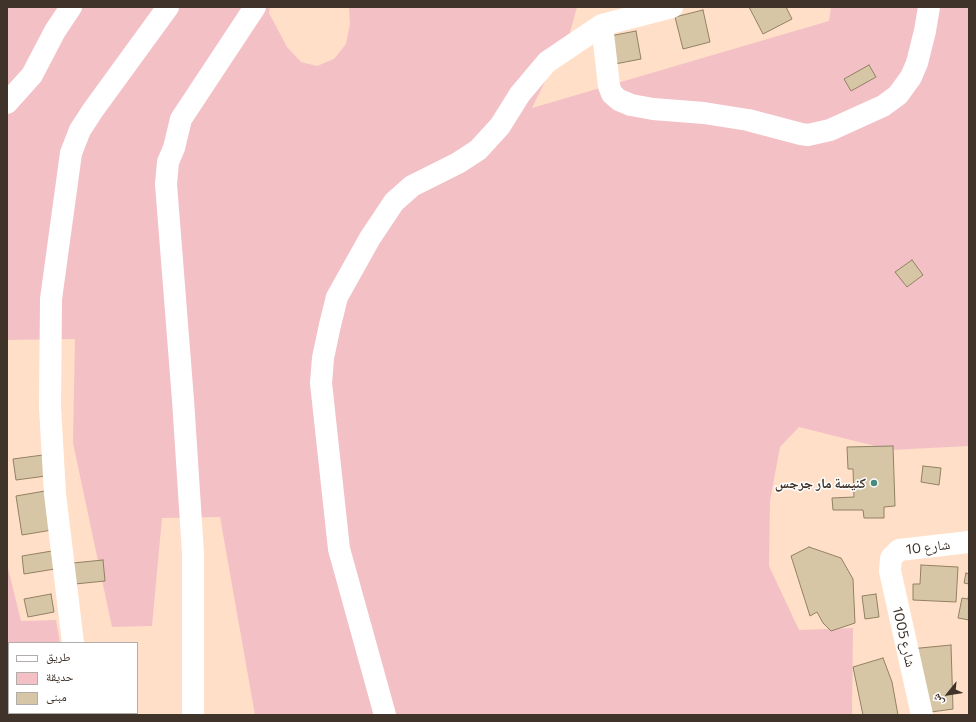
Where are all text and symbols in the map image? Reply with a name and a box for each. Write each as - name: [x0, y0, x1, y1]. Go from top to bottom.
- place label: كنيسة مار جرجس: [775, 475, 866, 491]
- marker: كنيسة مار جرجس: [869, 478, 879, 488]
- street label: شارع 10: [905, 536, 951, 558]
- street label: شارع 1005: [889, 605, 919, 669]
- legend: [8, 642, 138, 714]
- text: طريق: [46, 649, 71, 663]
- text: حديقة: [46, 669, 74, 683]
- north arrow: [928, 674, 968, 714]
- text: مبنى: [46, 689, 67, 703]
- text: ش: [929, 692, 946, 709]

